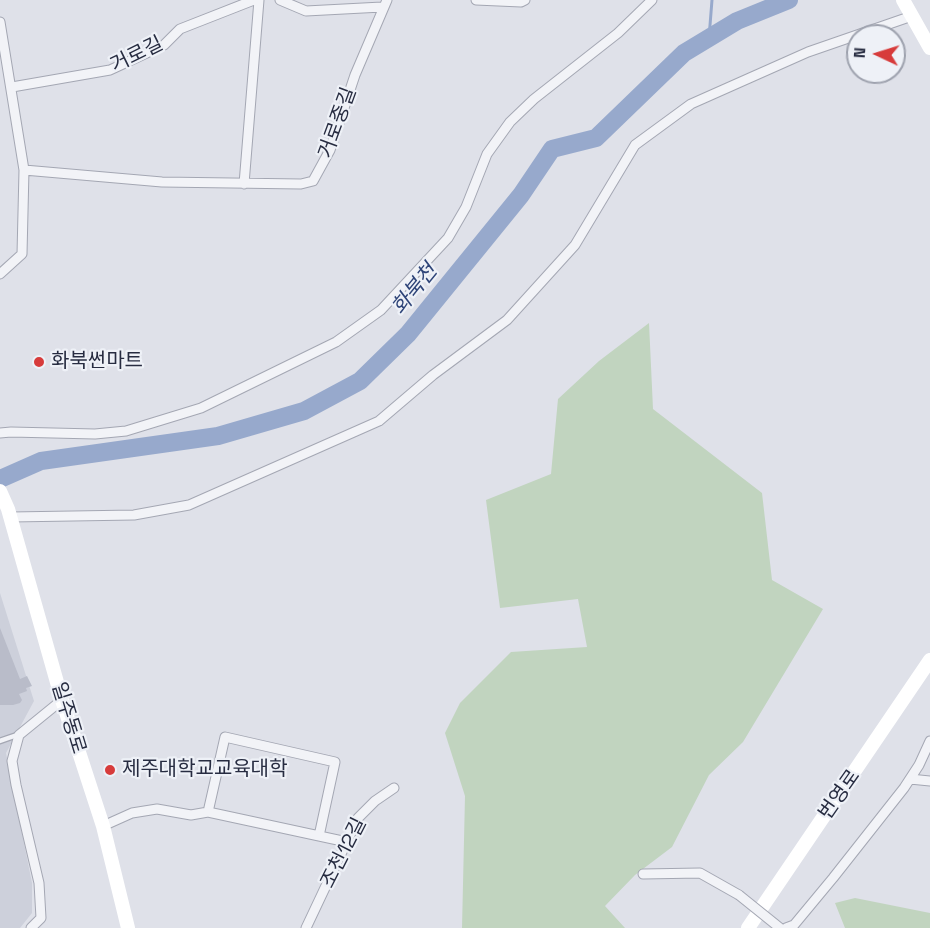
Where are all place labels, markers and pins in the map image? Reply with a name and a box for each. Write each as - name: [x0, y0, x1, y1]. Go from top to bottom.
- place label: 화북썬마트: [51, 350, 143, 374]
- marker: 화북썬마트: [32, 355, 46, 369]
- place label: 제주대학교교육대학: [122, 758, 288, 782]
- marker: 제주대학교교육대학: [103, 763, 117, 777]

